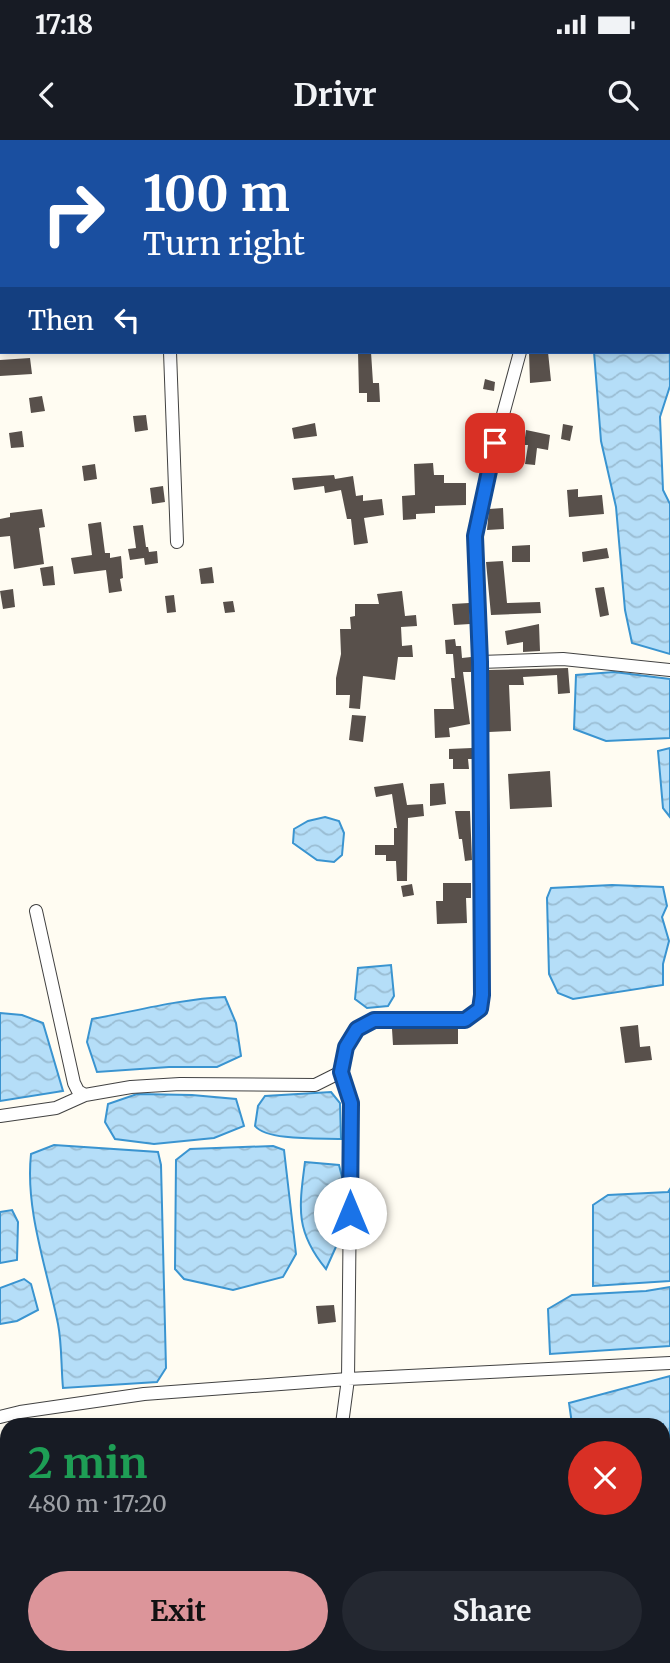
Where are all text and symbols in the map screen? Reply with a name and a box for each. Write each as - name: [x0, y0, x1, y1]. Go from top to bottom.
- text: 17:18: [35, 8, 93, 41]
- text: Drivr: [293, 75, 377, 115]
- icon: back: [28, 76, 66, 114]
- icon: search: [604, 76, 642, 114]
- text: 100 m: [143, 163, 290, 224]
- icon: right: [28, 168, 119, 259]
- text: Turn right: [143, 224, 305, 264]
- icon: left: [108, 301, 146, 339]
- text: Then: [28, 304, 94, 337]
- pin: [465, 413, 525, 473]
- icon: arrive: [476, 424, 514, 462]
- position arrow: [313, 1176, 387, 1250]
- text: 2 min: [28, 1437, 148, 1489]
- button: close: [568, 1441, 642, 1515]
- text: 480 m · 17:20: [28, 1489, 167, 1518]
- button: Exit: [28, 1571, 328, 1651]
- button: Share: [342, 1571, 642, 1651]

